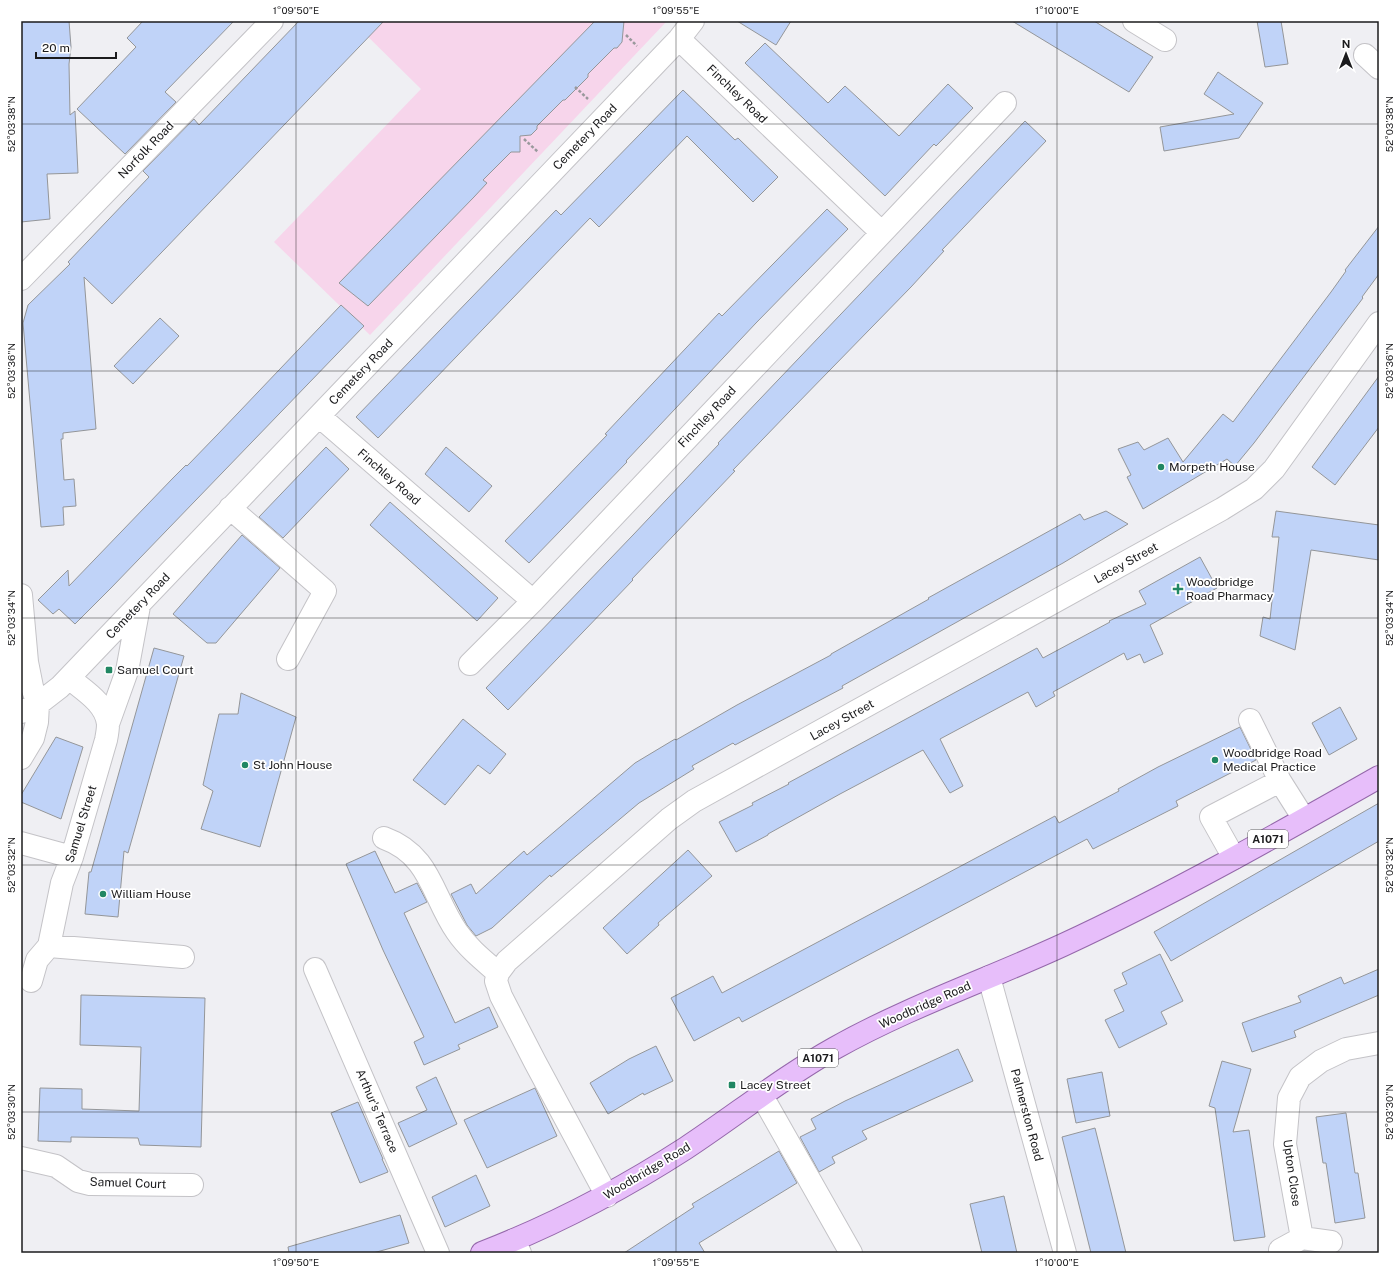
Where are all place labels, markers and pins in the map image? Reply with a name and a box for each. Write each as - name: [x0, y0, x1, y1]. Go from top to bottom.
- place label: Morpeth House: [1169, 460, 1255, 474]
- marker: Morpeth House: [1156, 462, 1166, 472]
- place label: Woodbridge Road Pharmacy: [1186, 575, 1274, 603]
- marker: Woodbridge Road Pharmacy: [1173, 584, 1183, 594]
- place label: Samuel Court: [117, 663, 194, 677]
- marker: Samuel Court: [104, 665, 114, 675]
- place label: Woodbridge Road Medical Practice: [1223, 746, 1322, 774]
- marker: Woodbridge Road Medical Practice: [1210, 755, 1220, 765]
- place label: St John House: [253, 758, 333, 772]
- marker: St John House: [240, 760, 250, 770]
- place label: William House: [111, 887, 191, 901]
- marker: William House: [98, 889, 108, 899]
- place label: Lacey Street: [740, 1078, 811, 1092]
- marker: Lacey Street: [727, 1080, 737, 1090]

